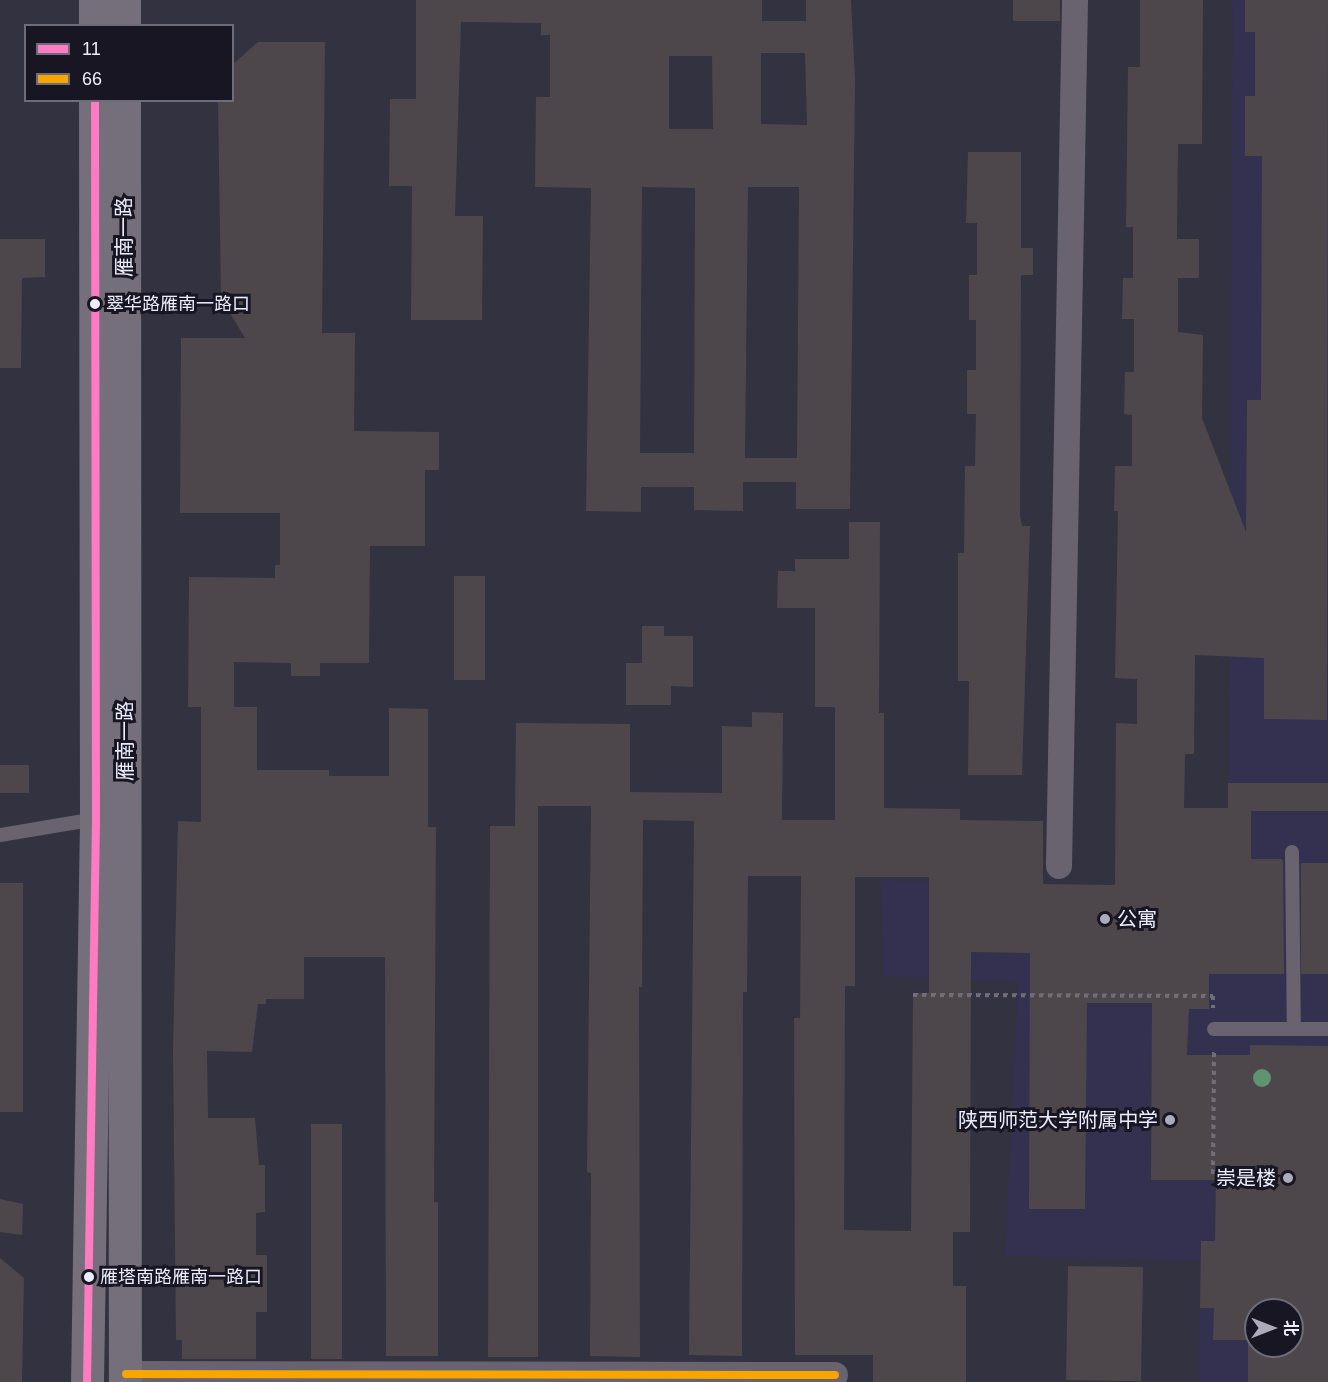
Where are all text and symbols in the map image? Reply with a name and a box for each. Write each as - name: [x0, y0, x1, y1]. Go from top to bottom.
- legend: [24, 24, 234, 102]
- text: 11: [82, 39, 101, 59]
- text: 66: [82, 69, 102, 89]
- street label: 雁南一路: [112, 197, 136, 277]
- place label: 翠华路雁南一路口: [106, 293, 250, 315]
- marker: 翠华路雁南一路口: [89, 298, 101, 310]
- street label: 雁南一路: [113, 701, 137, 781]
- place label: 公寓: [1117, 907, 1157, 931]
- marker: 公寓: [1098, 912, 1112, 926]
- place label: 陕西师范大学附属中学: [958, 1108, 1158, 1132]
- marker: 陕西师范大学附属中学: [1163, 1113, 1177, 1127]
- place label: 崇是楼: [1216, 1166, 1276, 1190]
- marker: 崇是楼: [1281, 1171, 1295, 1185]
- place label: 雁塔南路雁南一路口: [100, 1266, 262, 1288]
- marker: 雁塔南路雁南一路口: [83, 1271, 95, 1283]
- north arrow: [1244, 1298, 1304, 1358]
- text: 北: [1282, 1320, 1299, 1336]

